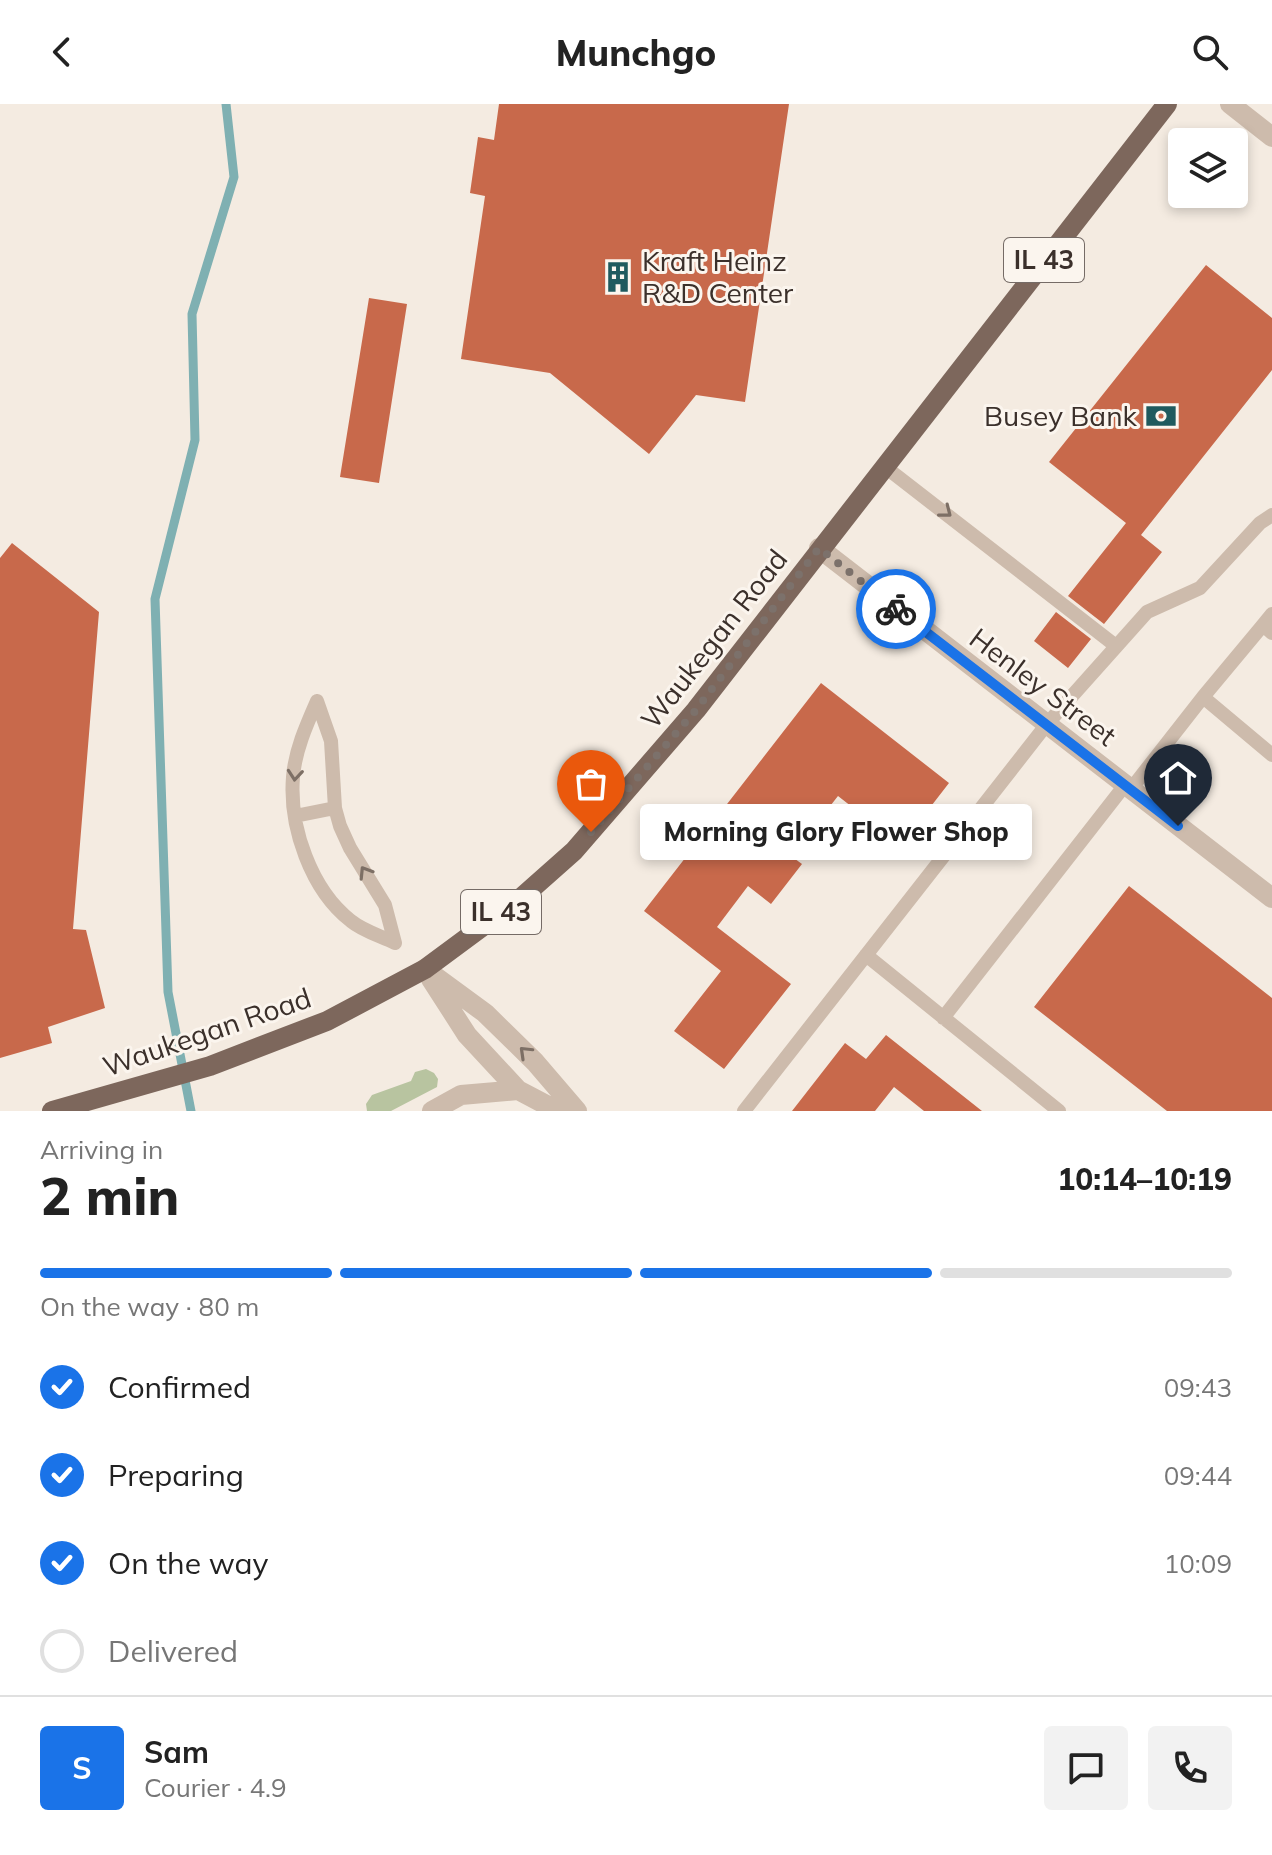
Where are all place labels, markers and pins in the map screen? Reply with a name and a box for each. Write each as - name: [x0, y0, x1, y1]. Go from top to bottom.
- place label: Kraft Heinz R&D Center: [642, 243, 794, 310]
- building icon: Kraft Heinz R&D Center: [601, 260, 635, 294]
- place label: Busey Bank: [984, 398, 1138, 433]
- bank icon: Busey Bank: [1144, 399, 1178, 433]
- pin: [1144, 744, 1212, 826]
- pin: [557, 750, 625, 832]
- callout: Morning Glory Flower Shop: [639, 804, 1031, 860]

